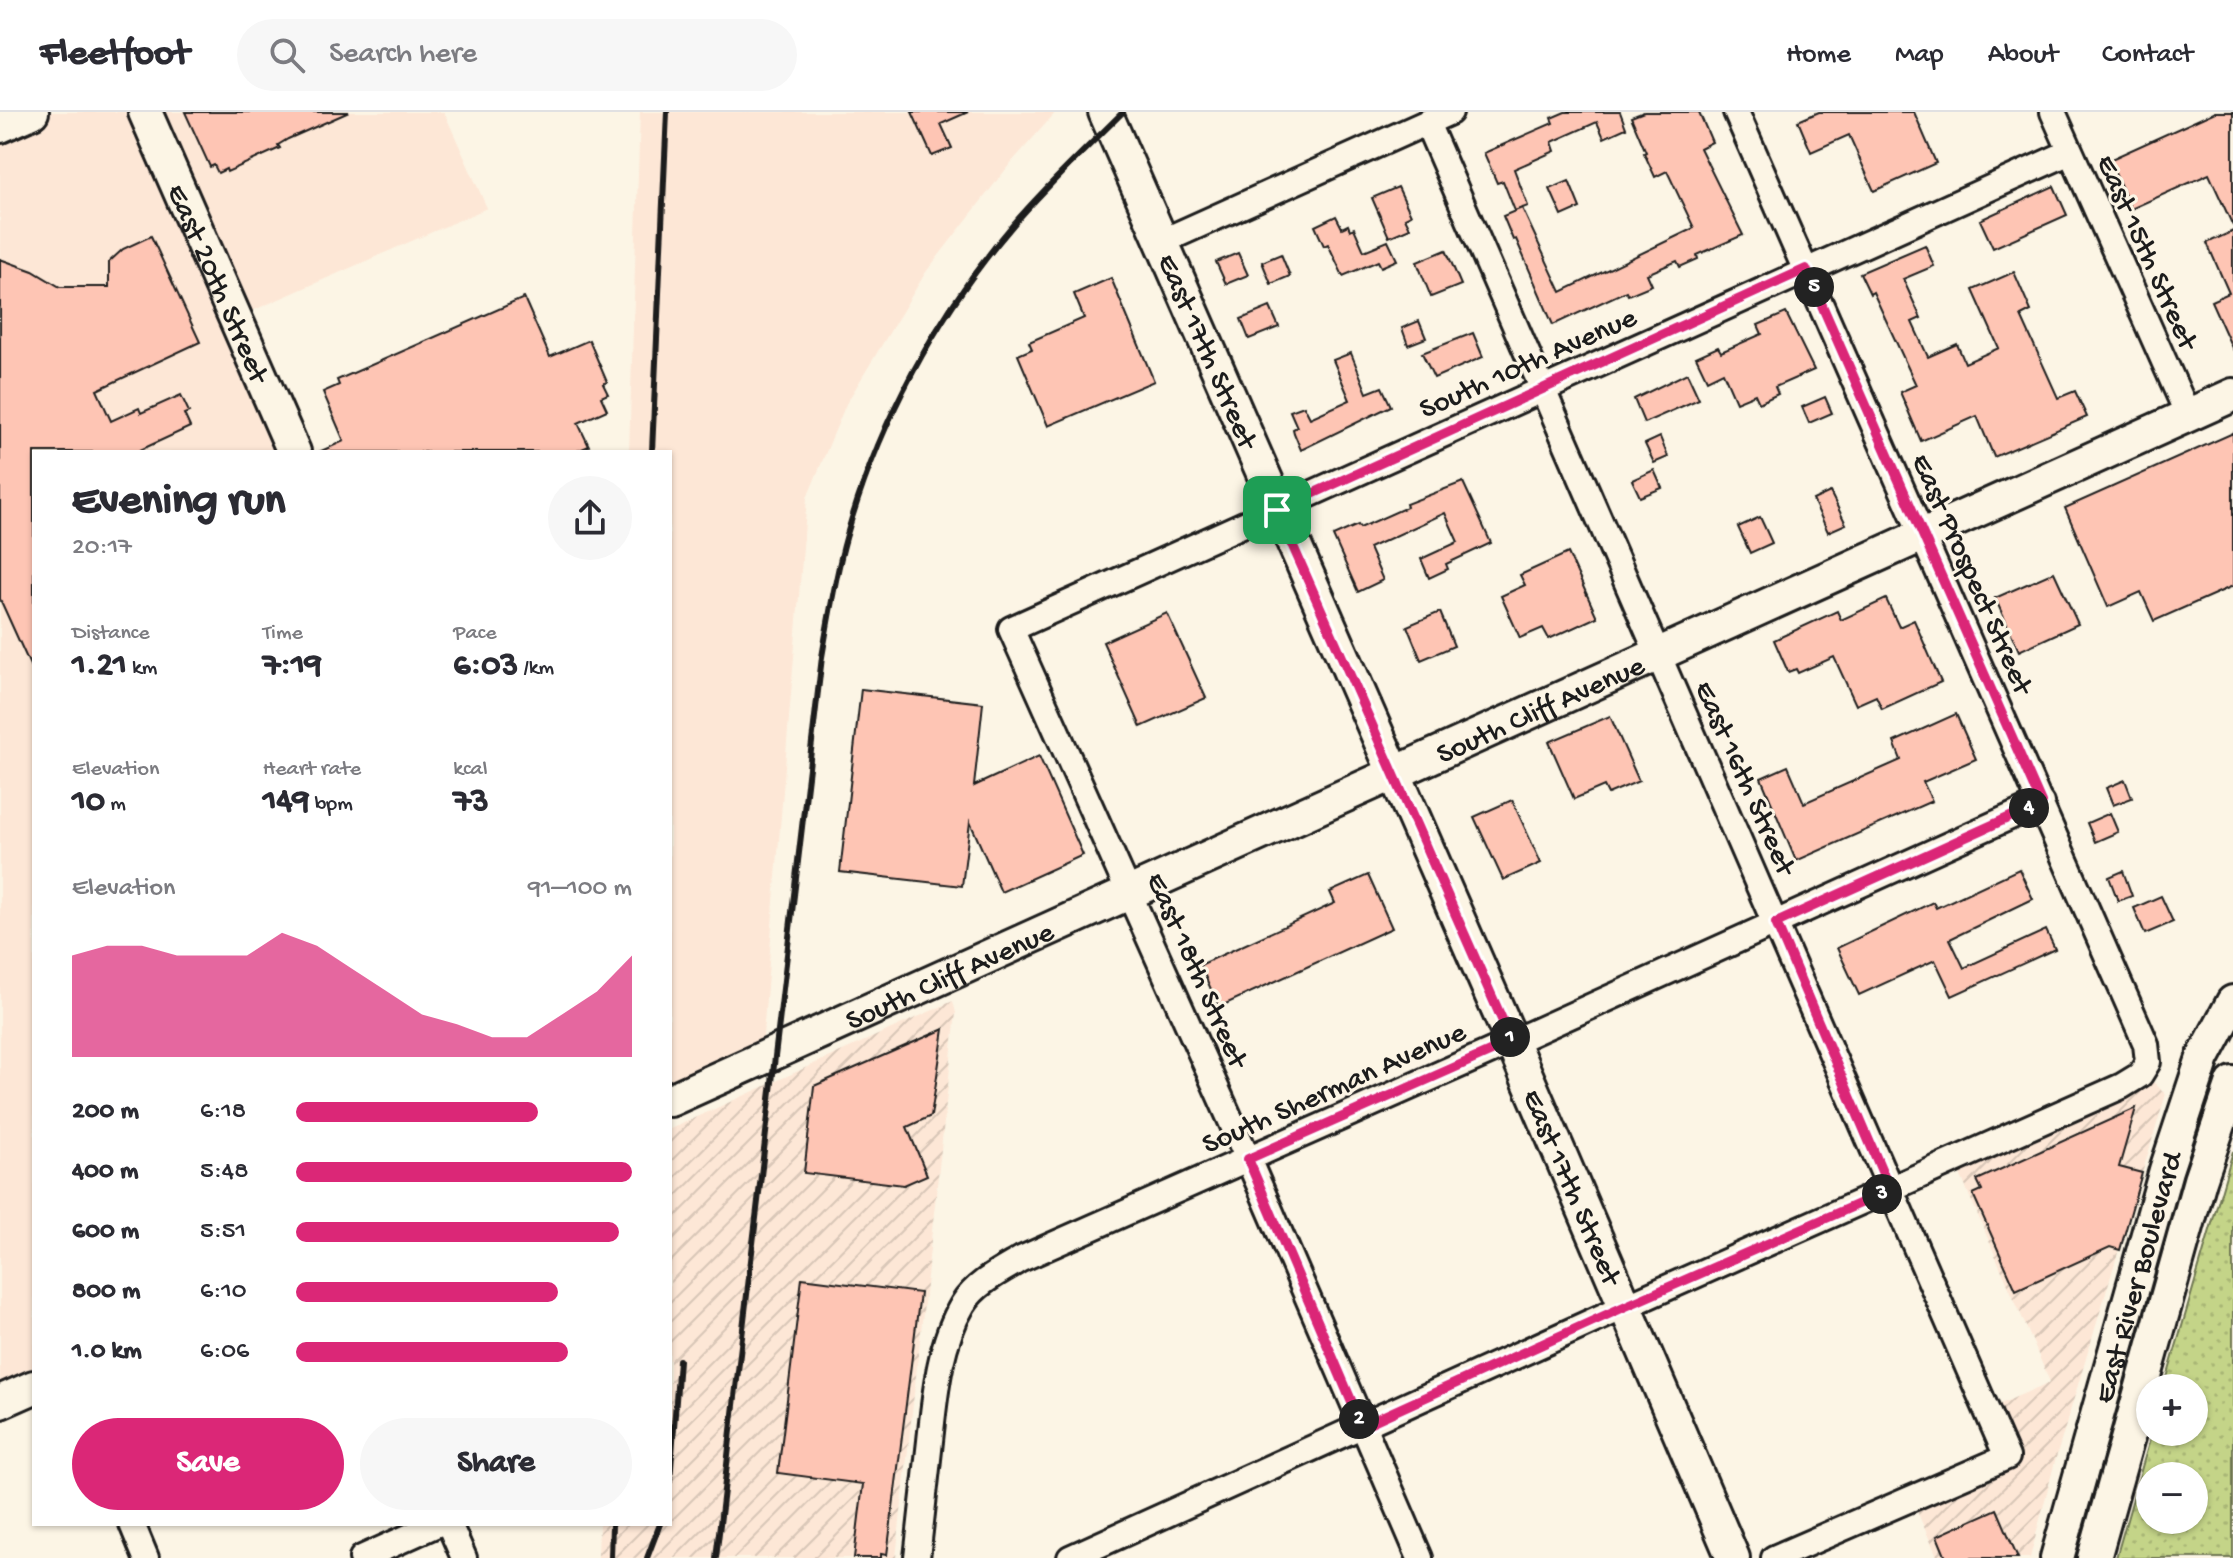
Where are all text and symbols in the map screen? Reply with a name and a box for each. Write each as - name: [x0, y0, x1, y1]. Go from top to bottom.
- search box: [237, 19, 797, 91]
- text: Fleetfoot: [40, 33, 189, 77]
- icon: search: [265, 33, 309, 77]
- text: Search here: [329, 38, 477, 73]
- text: Home: [1786, 39, 1851, 72]
- text: Map: [1895, 39, 1944, 72]
- text: About: [1988, 39, 2058, 72]
- text: Contact: [2102, 39, 2193, 72]
- street label: East 15th Street: [2086, 150, 2205, 358]
- street label: East 20th Street: [157, 180, 275, 391]
- street label: East 17th Street: [1147, 249, 1264, 457]
- pin: 5: [1794, 267, 1834, 307]
- text: 5: [1808, 274, 1820, 300]
- street label: South 10th Avenue: [1415, 301, 1643, 429]
- street label: East Prospect Street: [1901, 449, 2040, 703]
- button: share: [548, 476, 632, 560]
- pin: [1243, 476, 1311, 544]
- text: Evening run: [72, 477, 285, 529]
- icon: arrive: [1255, 488, 1299, 532]
- text: 20:17: [72, 533, 132, 564]
- text: Distance: [72, 621, 150, 647]
- text: Time: [263, 621, 303, 647]
- text: Pace: [453, 621, 497, 647]
- text: 1.21: [72, 647, 127, 687]
- text: 7:19: [263, 647, 322, 687]
- text: 6:03: [453, 647, 518, 687]
- street label: South Cliff Avenue: [1432, 650, 1651, 774]
- text: km: [127, 656, 157, 682]
- text: /km: [518, 656, 554, 682]
- street label: East 16th Street: [1684, 676, 1802, 884]
- text: Elevation: [72, 757, 159, 783]
- text: Heart rate: [263, 757, 361, 783]
- text: kcal: [453, 757, 488, 783]
- text: 10: [72, 783, 105, 823]
- text: 149: [263, 783, 310, 823]
- text: 73: [453, 783, 489, 823]
- pin: 4: [2009, 788, 2049, 828]
- text: m: [105, 792, 126, 818]
- text: bpm: [310, 792, 353, 818]
- text: 4: [2024, 795, 2034, 821]
- street label: East 18th Street: [1136, 868, 1255, 1076]
- text: Elevation: [72, 874, 175, 905]
- text: 91–100 m: [528, 874, 632, 905]
- street label: South Cliff Avenue: [841, 916, 1061, 1040]
- street label: South Sherman Avenue: [1198, 1016, 1472, 1164]
- pin: 1: [1490, 1017, 1530, 1057]
- text: 1: [1506, 1024, 1514, 1050]
- street label: East 17th Street: [1512, 1085, 1628, 1293]
- text: 200 m: [72, 1097, 139, 1128]
- text: 6:18: [200, 1097, 246, 1128]
- street label: East River Boulevard: [2088, 1146, 2194, 1408]
- text: 400 m: [72, 1157, 138, 1188]
- text: 5:48: [200, 1157, 248, 1188]
- pin: 3: [1862, 1174, 1902, 1214]
- text: 3: [1876, 1181, 1888, 1207]
- text: 600 m: [72, 1217, 139, 1248]
- text: 5:51: [200, 1217, 246, 1248]
- text: 800 m: [72, 1277, 140, 1308]
- text: 6:10: [200, 1277, 247, 1308]
- text: 1.0 km: [72, 1337, 142, 1368]
- text: 6:06: [200, 1337, 249, 1368]
- map controls: [2136, 1374, 2208, 1534]
- button: +: [2136, 1374, 2208, 1446]
- pin: 2: [1339, 1399, 1379, 1439]
- text: 2: [1354, 1406, 1364, 1432]
- button: Save: [72, 1418, 344, 1510]
- button: Share: [360, 1418, 632, 1510]
- button: −: [2136, 1462, 2208, 1534]

